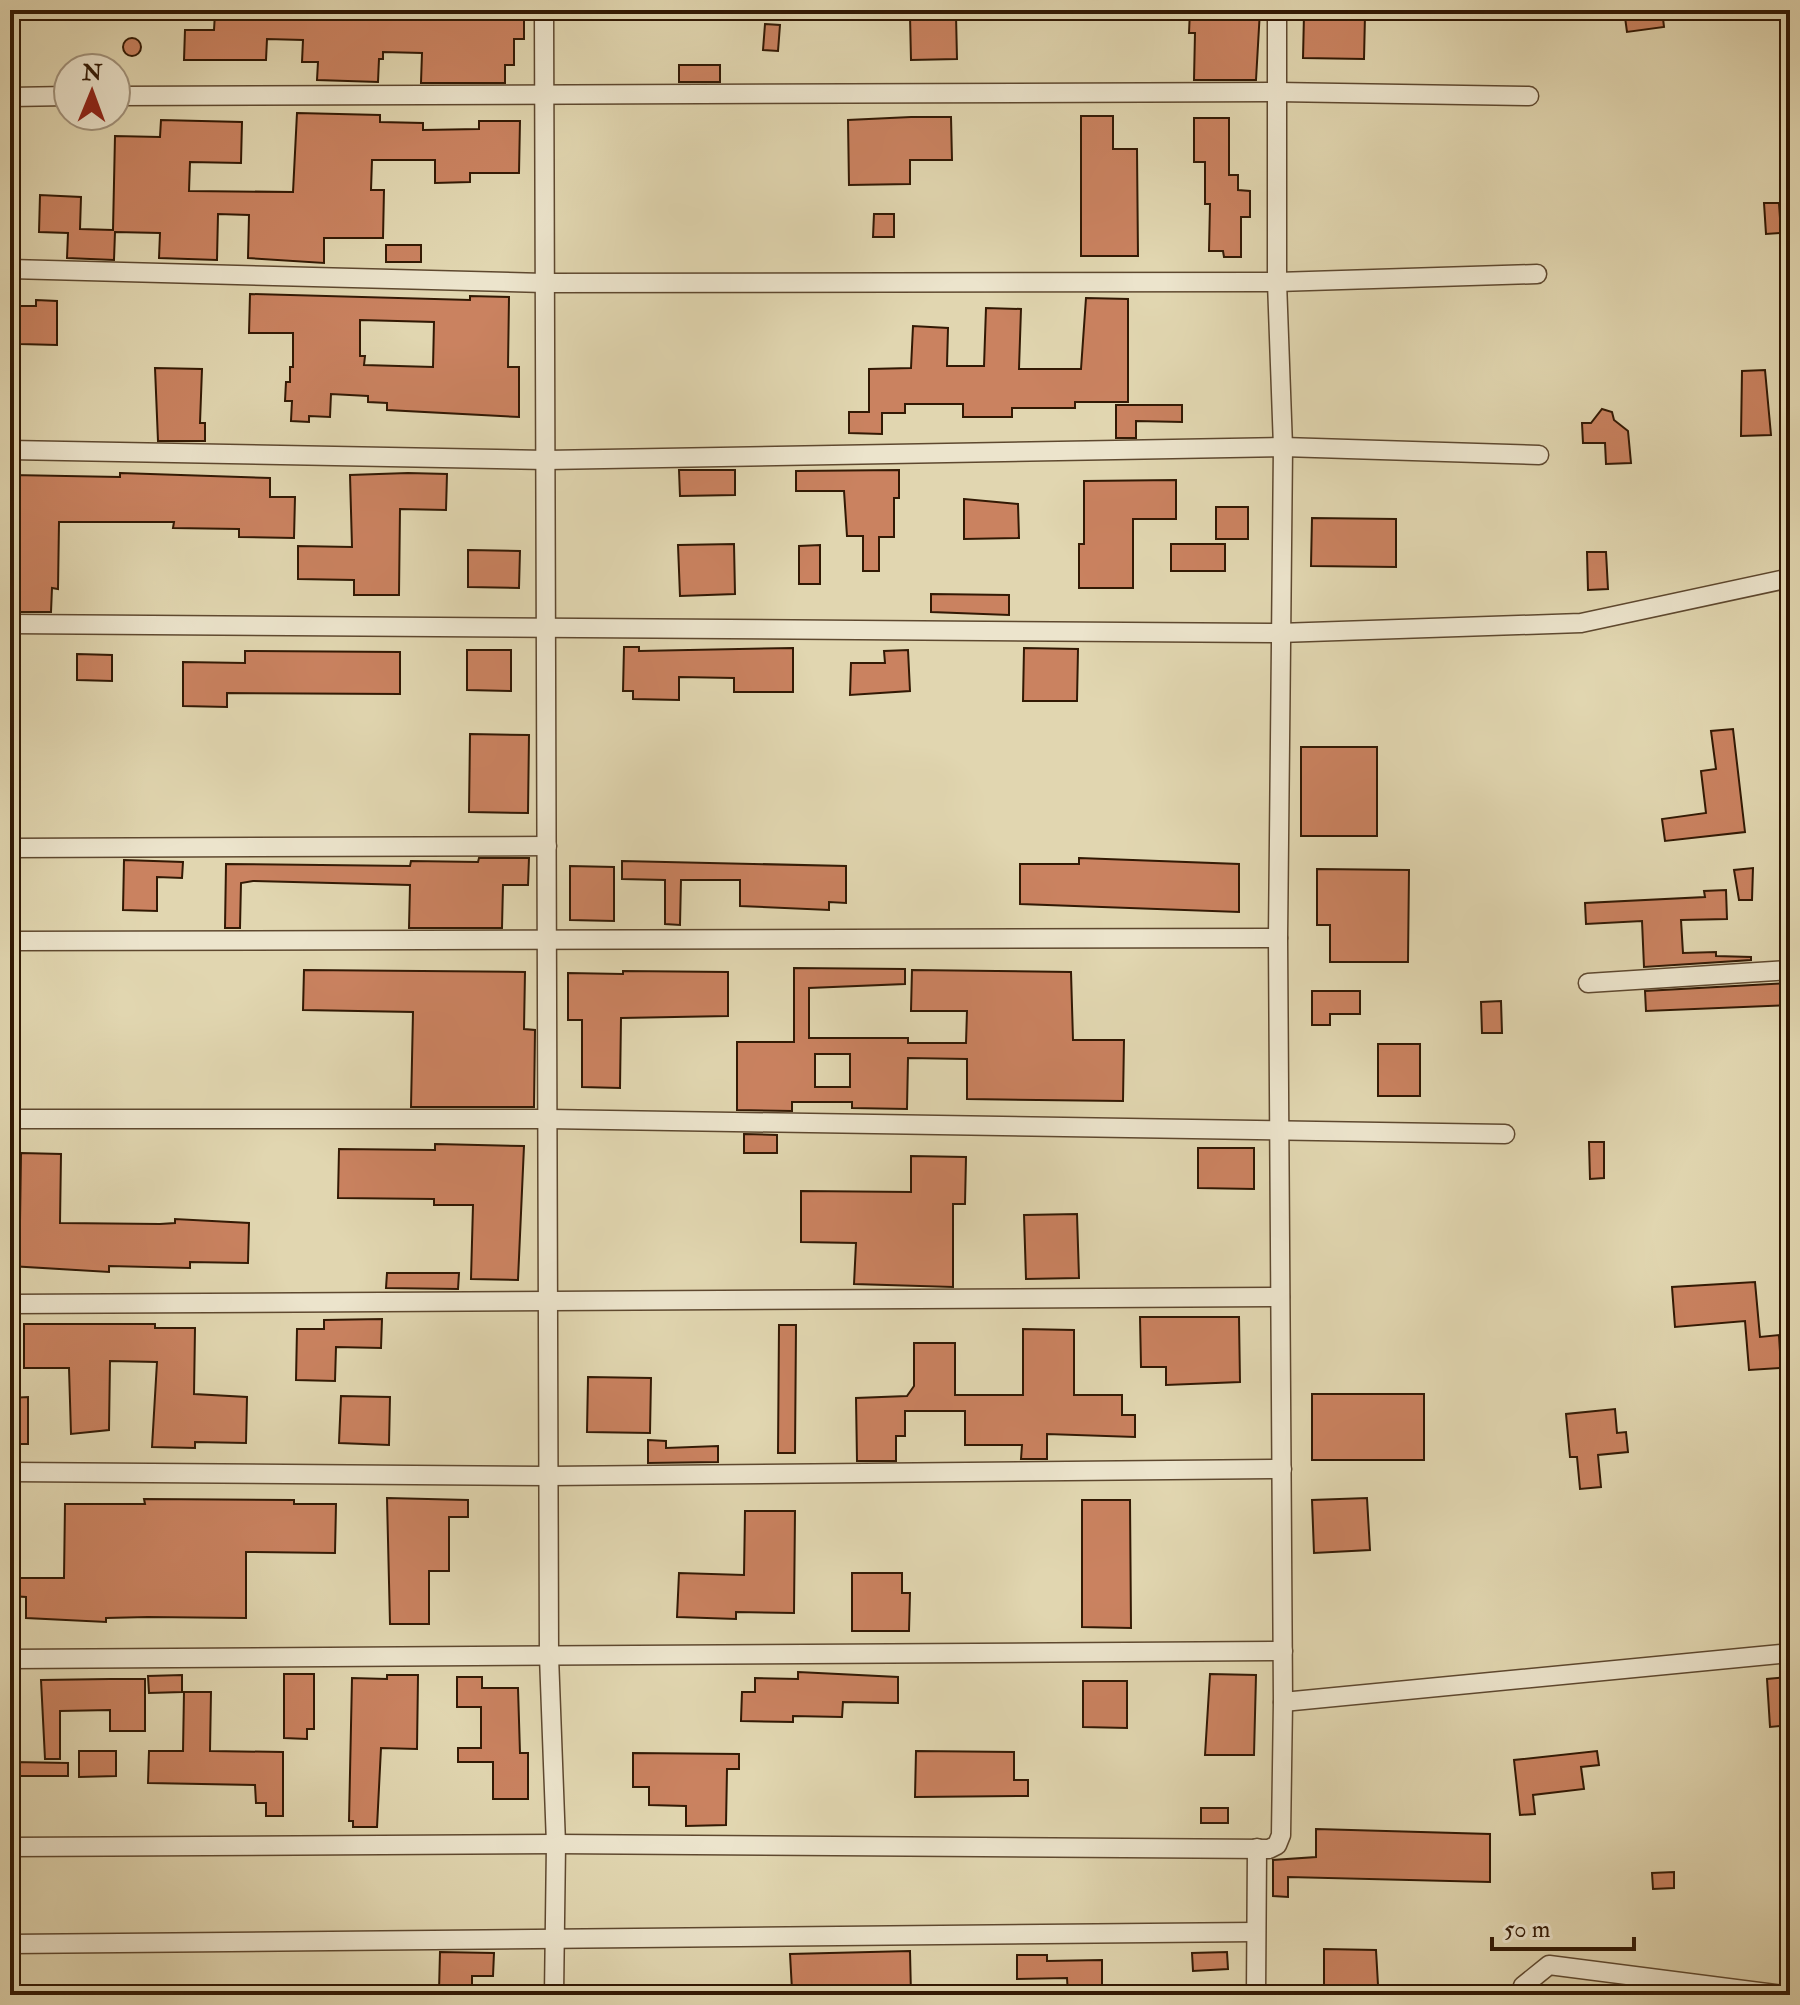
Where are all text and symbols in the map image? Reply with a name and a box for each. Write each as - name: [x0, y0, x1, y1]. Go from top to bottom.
- north arrow: [52, 52, 132, 132]
- text: N: [81, 59, 103, 87]
- scale bar: [1492, 1901, 1634, 1951]
- text: 50 m: [1504, 1914, 1551, 1945]

